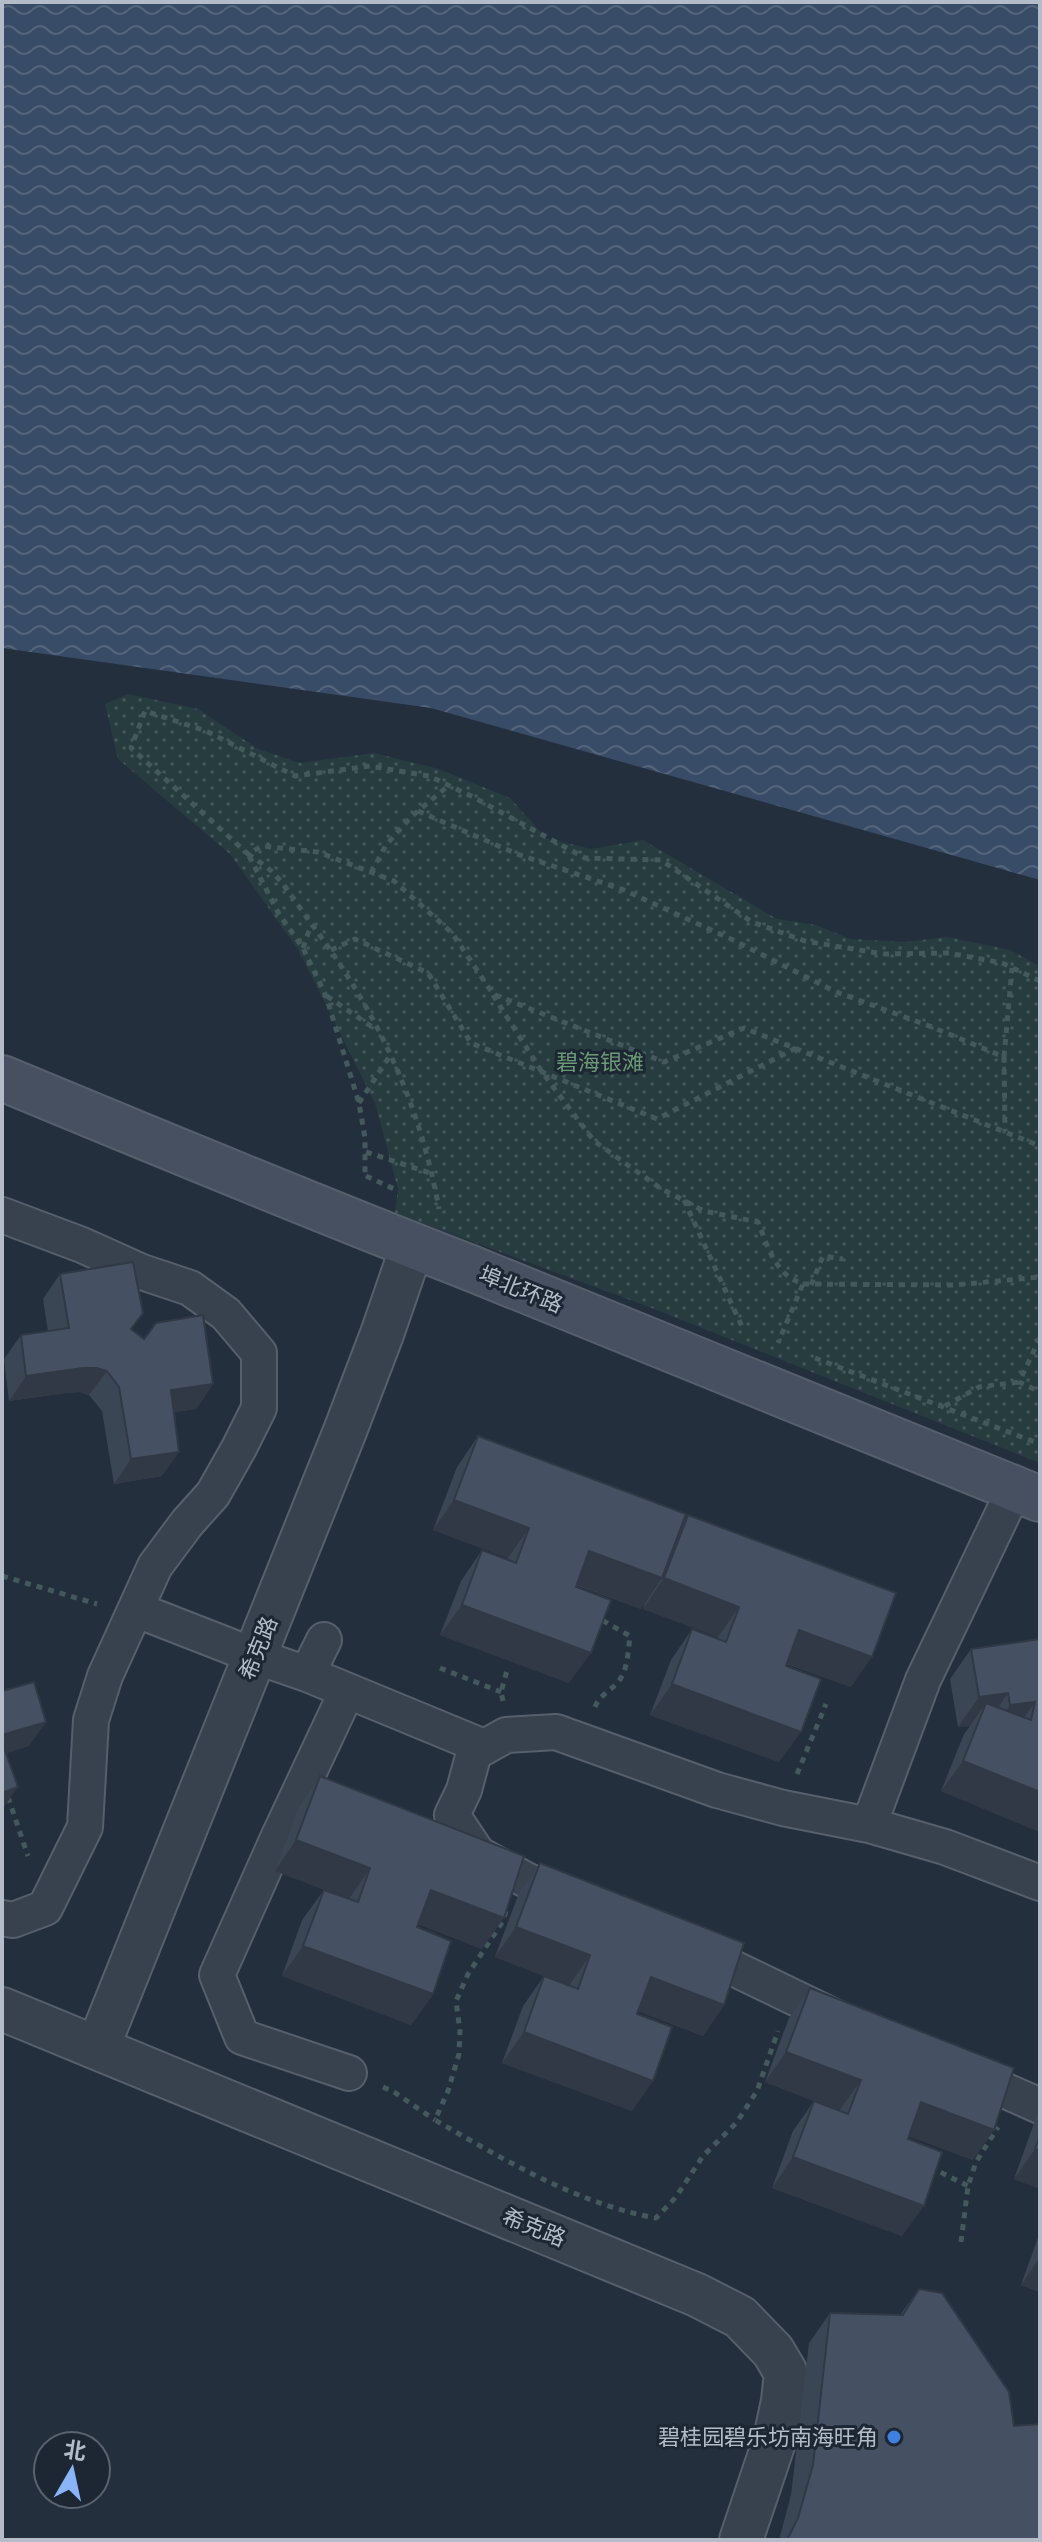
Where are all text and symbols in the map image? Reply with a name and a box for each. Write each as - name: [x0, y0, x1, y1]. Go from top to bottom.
- park label: 碧海银滩: [556, 1051, 644, 1078]
- street label: 埠北环路: [474, 1262, 566, 1320]
- street label: 希克路: [235, 1613, 285, 1685]
- street label: 希克路: [497, 2204, 569, 2254]
- place label: 碧桂园·碧乐坊南海旺角: [658, 2426, 878, 2453]
- marker: 碧桂园·碧乐坊南海旺角: [885, 2428, 903, 2446]
- north arrow: [32, 2430, 112, 2510]
- text: 北: [62, 2438, 88, 2468]

